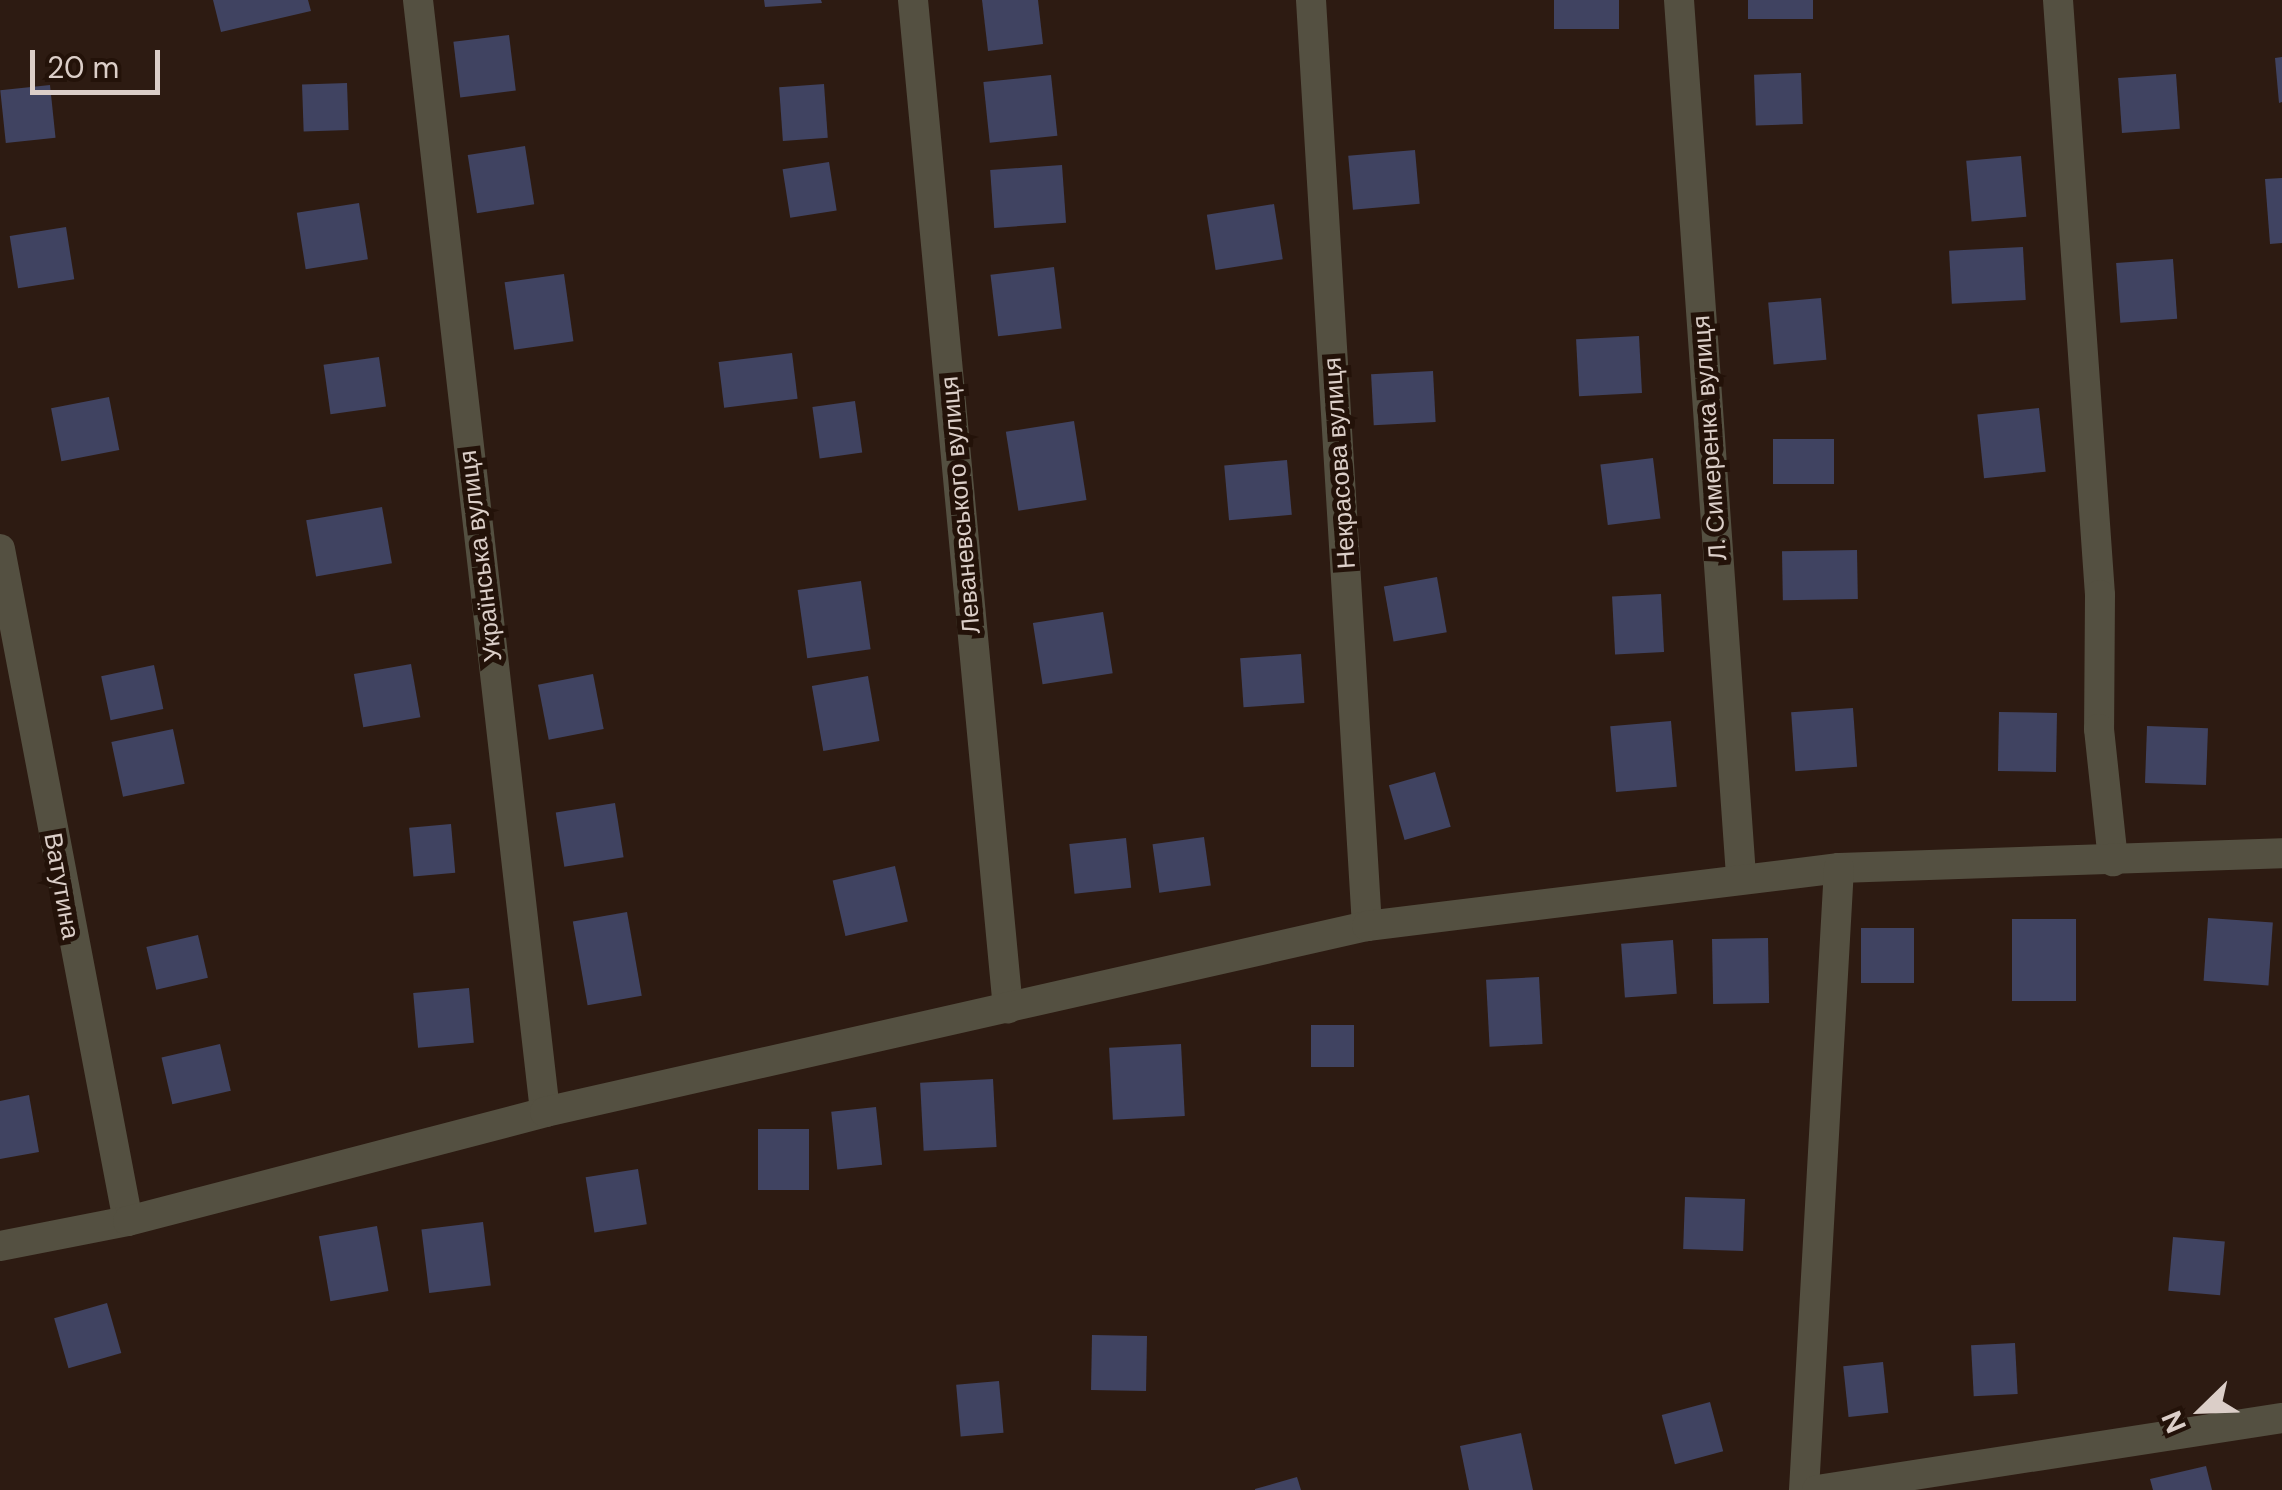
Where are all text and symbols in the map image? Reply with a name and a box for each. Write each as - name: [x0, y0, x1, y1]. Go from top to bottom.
- scale bar: [35, 30, 165, 92]
- text: 20 m: [47, 48, 119, 87]
- street label: Л. Симеренка вулиця: [1686, 314, 1734, 562]
- street label: Некрасова вулиця: [1318, 356, 1362, 570]
- street label: Леваневського вулиця: [935, 375, 987, 635]
- street label: Українська вулиця: [453, 449, 509, 663]
- street label: Ватутина: [37, 831, 85, 941]
- north arrow: [2152, 1360, 2252, 1460]
- text: N: [2153, 1405, 2195, 1439]

